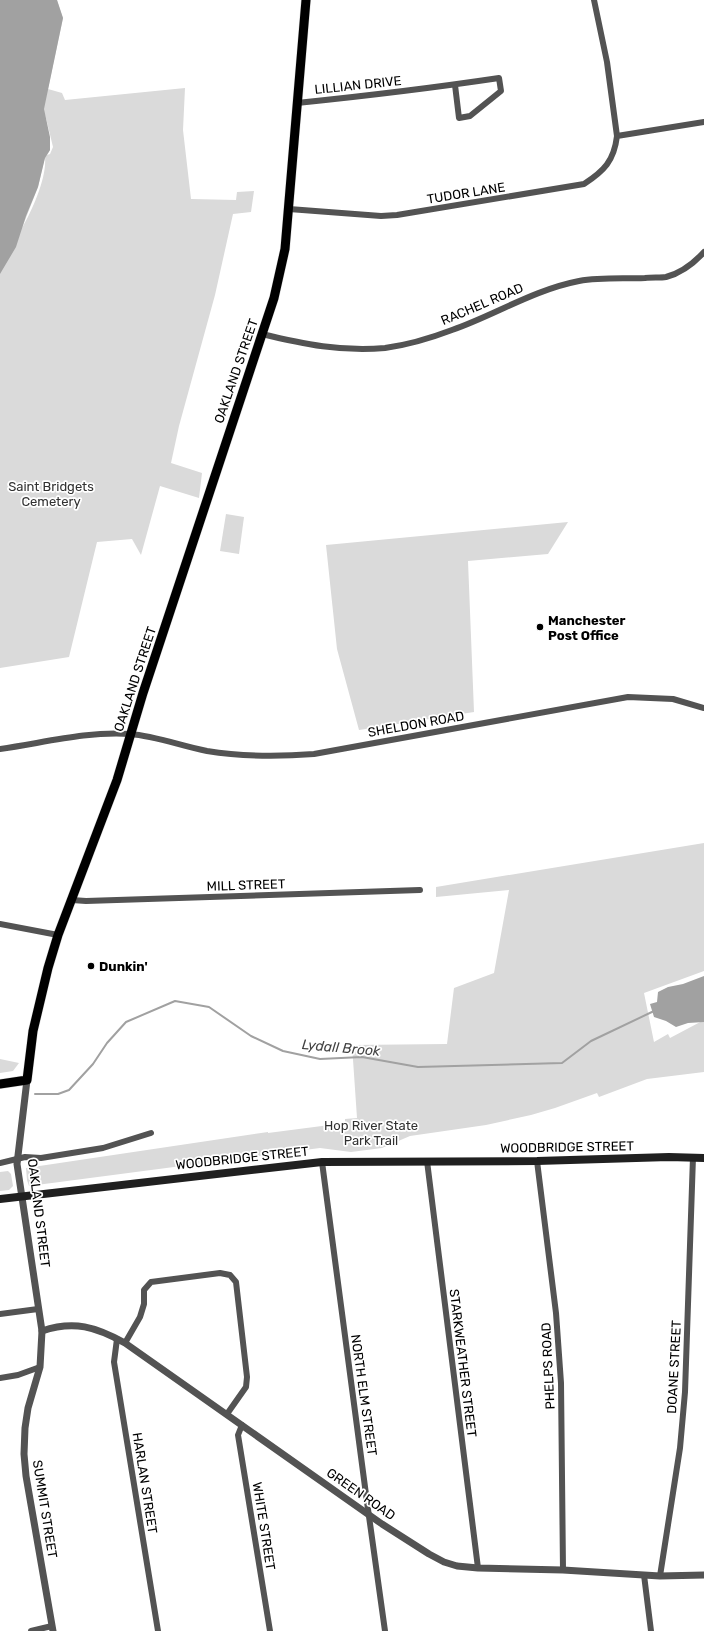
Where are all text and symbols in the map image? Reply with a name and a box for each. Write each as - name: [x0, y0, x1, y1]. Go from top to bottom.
- street label: LILLIAN DRIVE: [314, 73, 402, 97]
- street label: TUDOR LANE: [426, 179, 506, 207]
- street label: RACHEL ROAD: [439, 280, 525, 328]
- street label: OAKLAND STREET: [211, 316, 261, 425]
- park label: Saint Bridgets Cemetery: [8, 479, 94, 509]
- place label: Manchester Post Office: [548, 613, 626, 643]
- marker: Manchester Post Office: [535, 622, 545, 632]
- street label: OAKLAND STREET: [111, 624, 159, 733]
- street label: SHELDON ROAD: [367, 708, 465, 740]
- street label: MILL STREET: [206, 876, 286, 894]
- place label: Dunkin': [99, 959, 148, 974]
- marker: Dunkin': [86, 961, 96, 971]
- water label: Lydall Brook: [301, 1036, 382, 1060]
- park label: Hop River State Park Trail: [324, 1118, 418, 1148]
- street label: WOODBRIDGE STREET: [500, 1138, 634, 1156]
- street label: WOODBRIDGE STREET: [175, 1143, 310, 1172]
- street label: OAKLAND STREET: [25, 1158, 53, 1269]
- street label: STARKWEATHER STREET: [446, 1288, 480, 1438]
- street label: DOANE STREET: [664, 1319, 684, 1414]
- street label: PHELPS ROAD: [538, 1322, 558, 1410]
- street label: NORTH ELM STREET: [348, 1333, 380, 1457]
- street label: HARLAN STREET: [130, 1431, 160, 1535]
- street label: SUMMIT STREET: [30, 1459, 60, 1560]
- street label: GREEN ROAD: [324, 1465, 398, 1523]
- street label: WHITE STREET: [250, 1481, 278, 1572]

